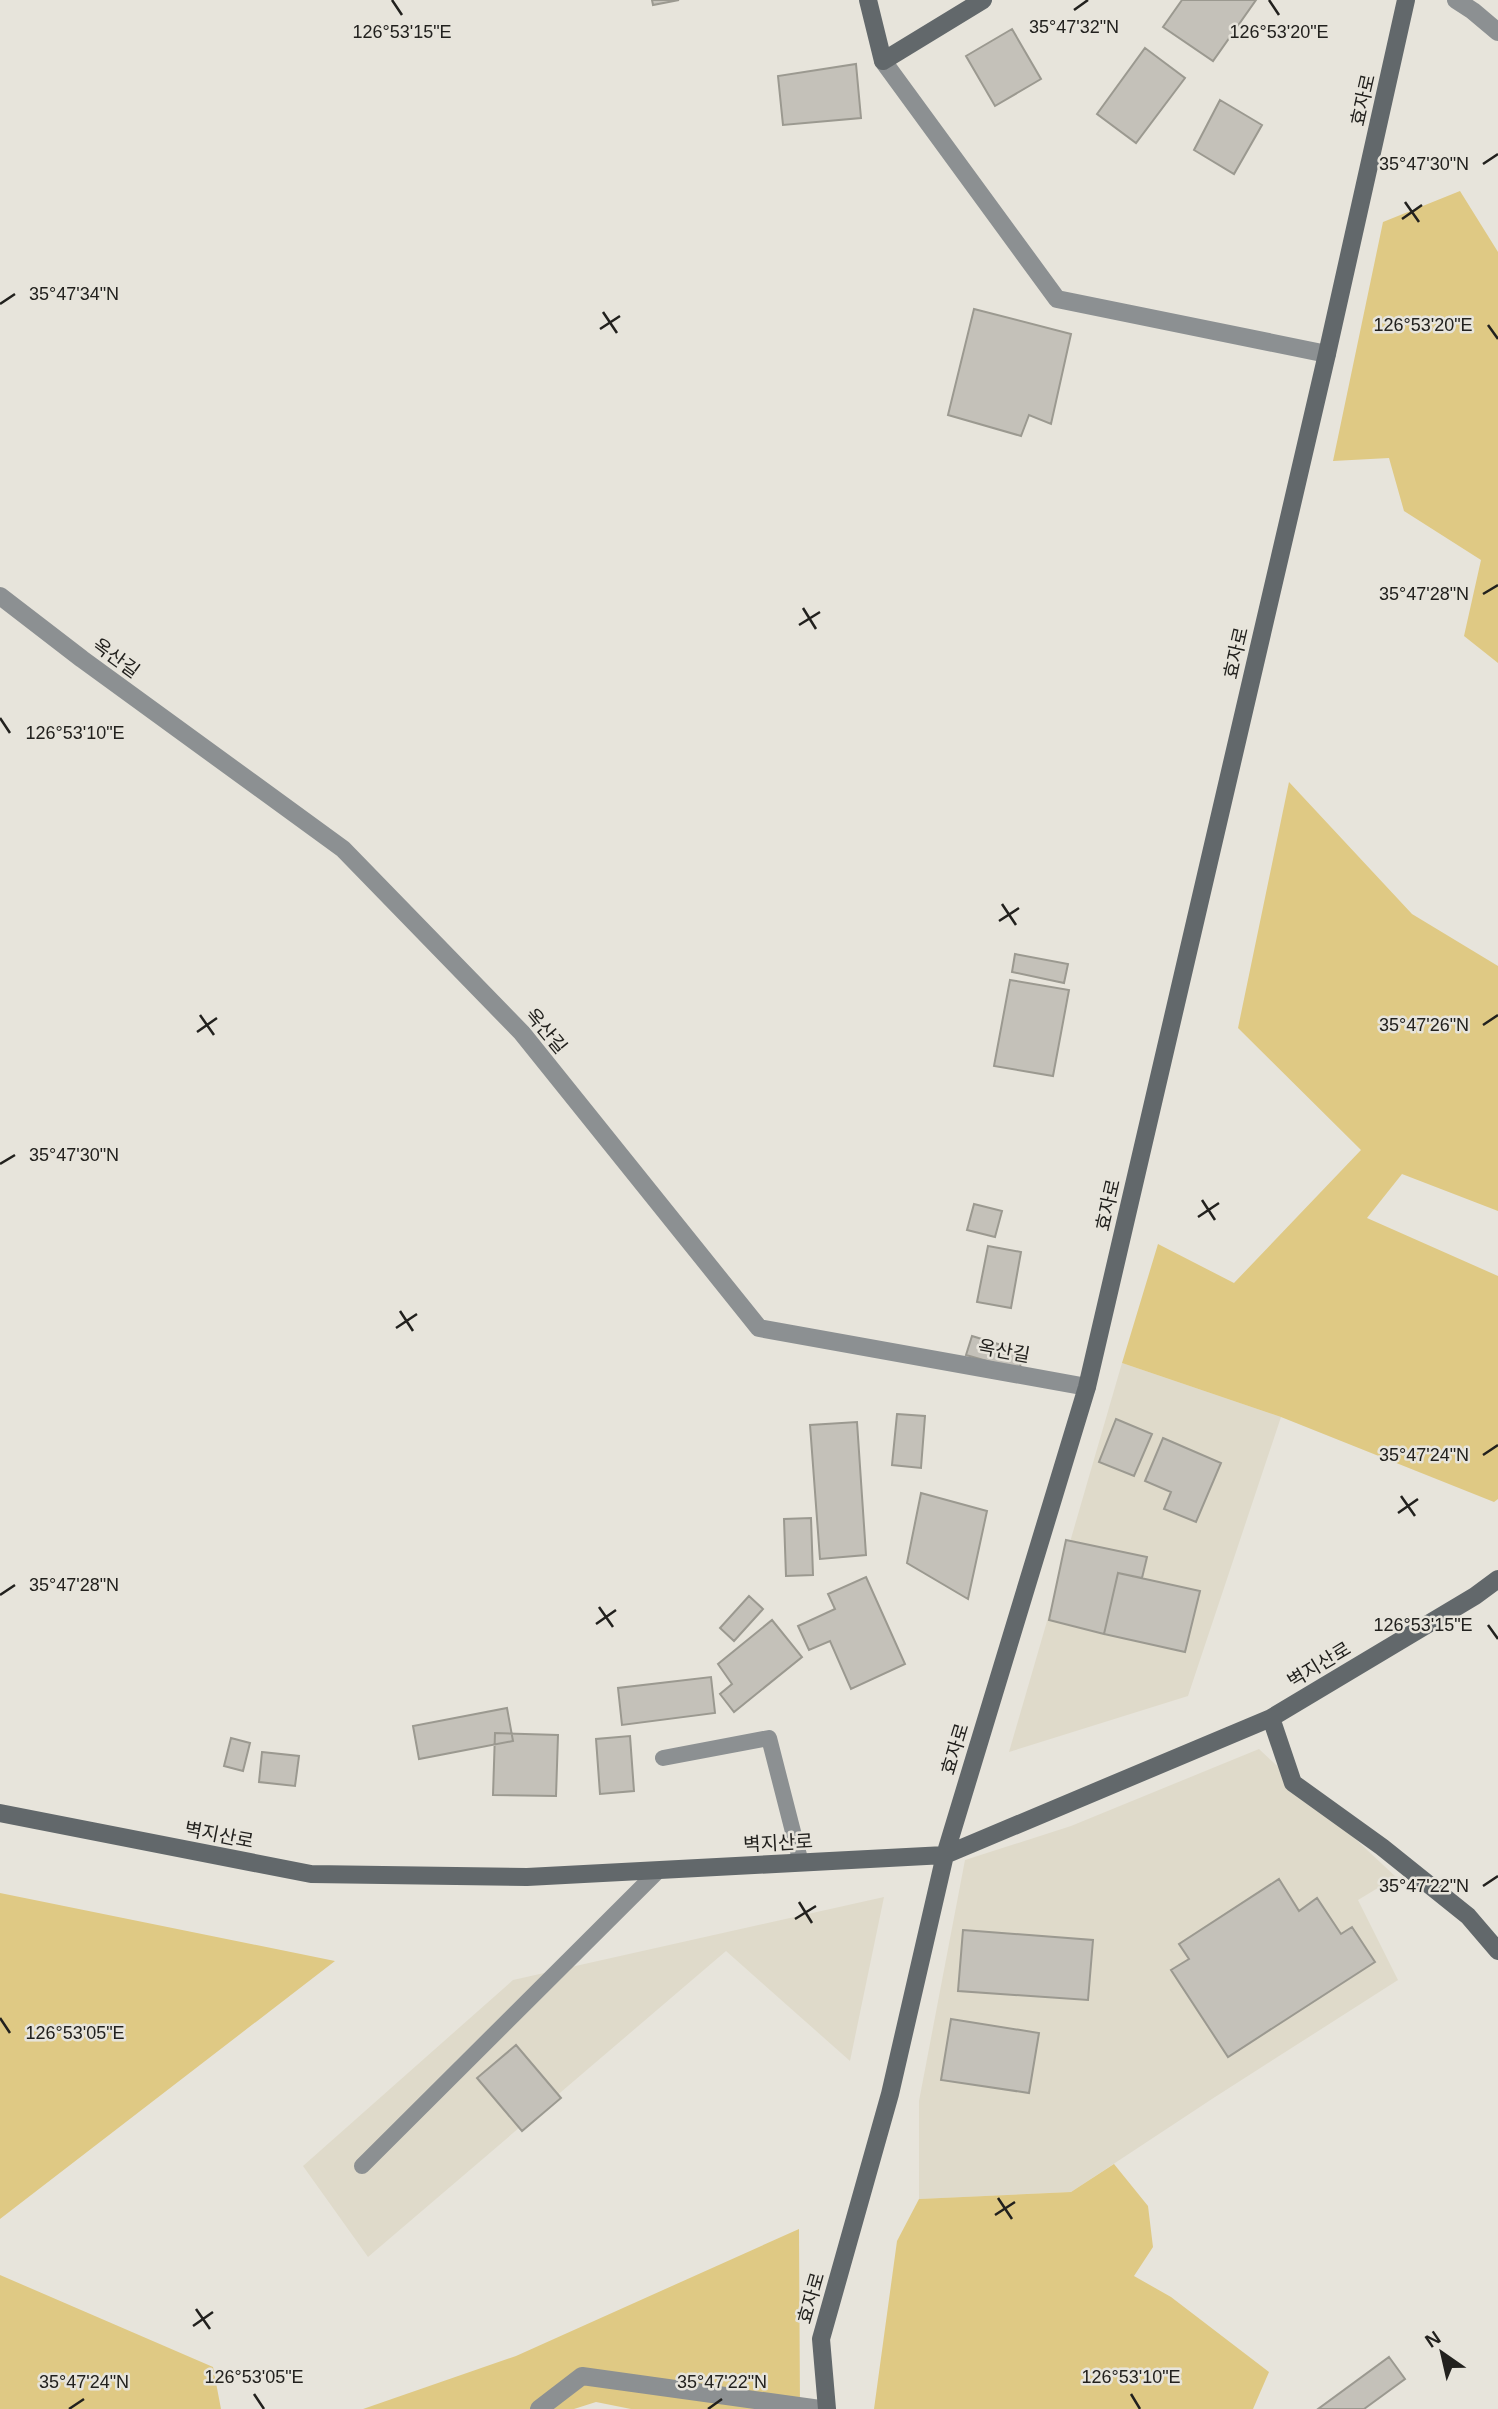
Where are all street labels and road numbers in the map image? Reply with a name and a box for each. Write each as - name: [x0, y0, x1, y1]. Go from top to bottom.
- street label: 효자로: [1347, 72, 1379, 128]
- street label: 효자로: [1220, 625, 1252, 681]
- street label: 옥산길: [89, 634, 143, 682]
- street label: 옥산길: [521, 1004, 571, 1058]
- street label: 효자로: [1092, 1177, 1124, 1233]
- street label: 옥산길: [976, 1336, 1032, 1366]
- street label: 벽지산로: [1284, 1638, 1354, 1692]
- street label: 효자로: [937, 1721, 973, 1777]
- street label: 벽지산로: [183, 1818, 255, 1852]
- street label: 벽지산로: [743, 1831, 813, 1855]
- street label: 효자로: [794, 2270, 828, 2326]

